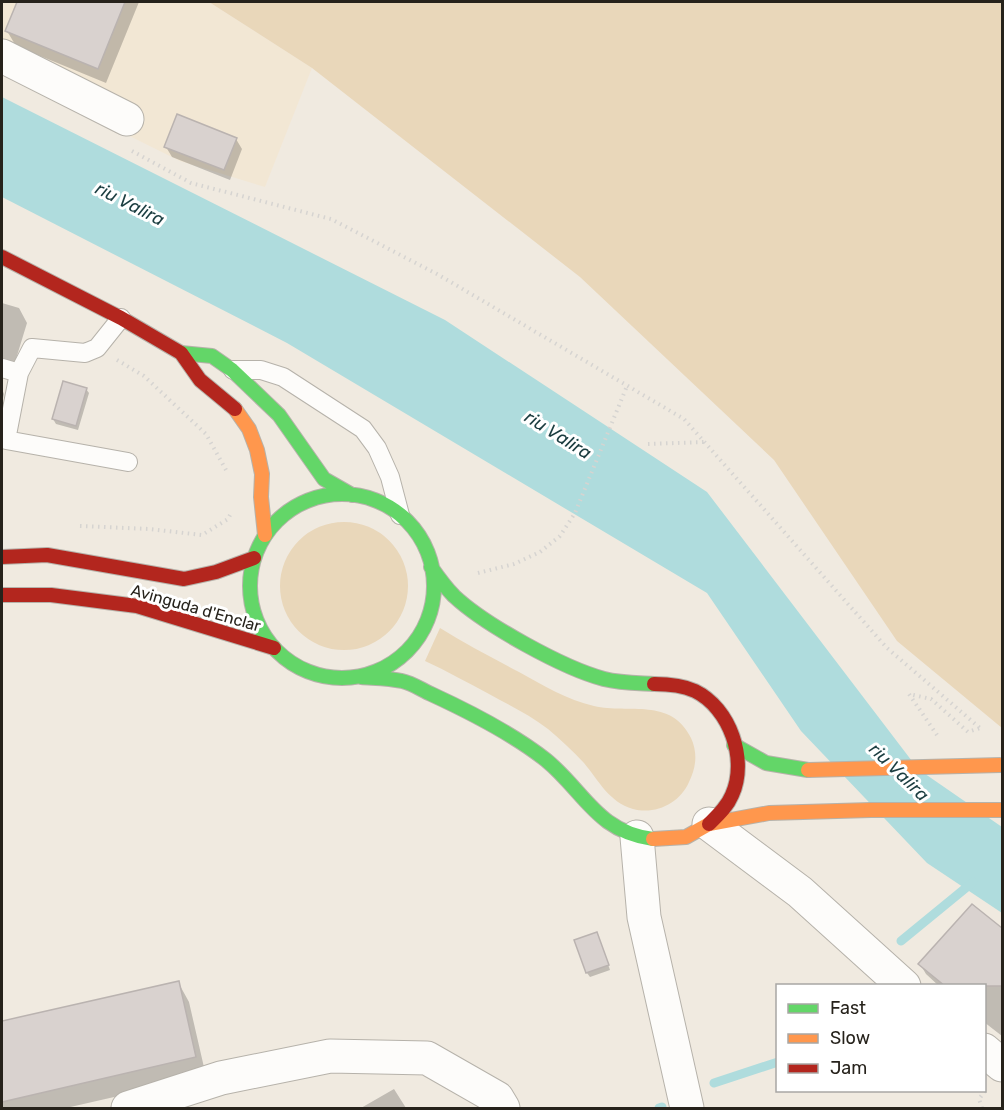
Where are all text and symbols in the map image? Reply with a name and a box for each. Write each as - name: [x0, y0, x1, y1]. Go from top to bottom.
- water label: riu Valira: [92, 177, 169, 231]
- water label: riu Valira: [521, 406, 596, 464]
- street label: Avinguda d'Enclar: [129, 580, 263, 636]
- water label: riu Valira: [865, 738, 934, 806]
- legend: [776, 984, 986, 1092]
- text: Fast: [830, 997, 866, 1019]
- text: Slow: [830, 1027, 870, 1049]
- text: Jam: [830, 1057, 867, 1079]

